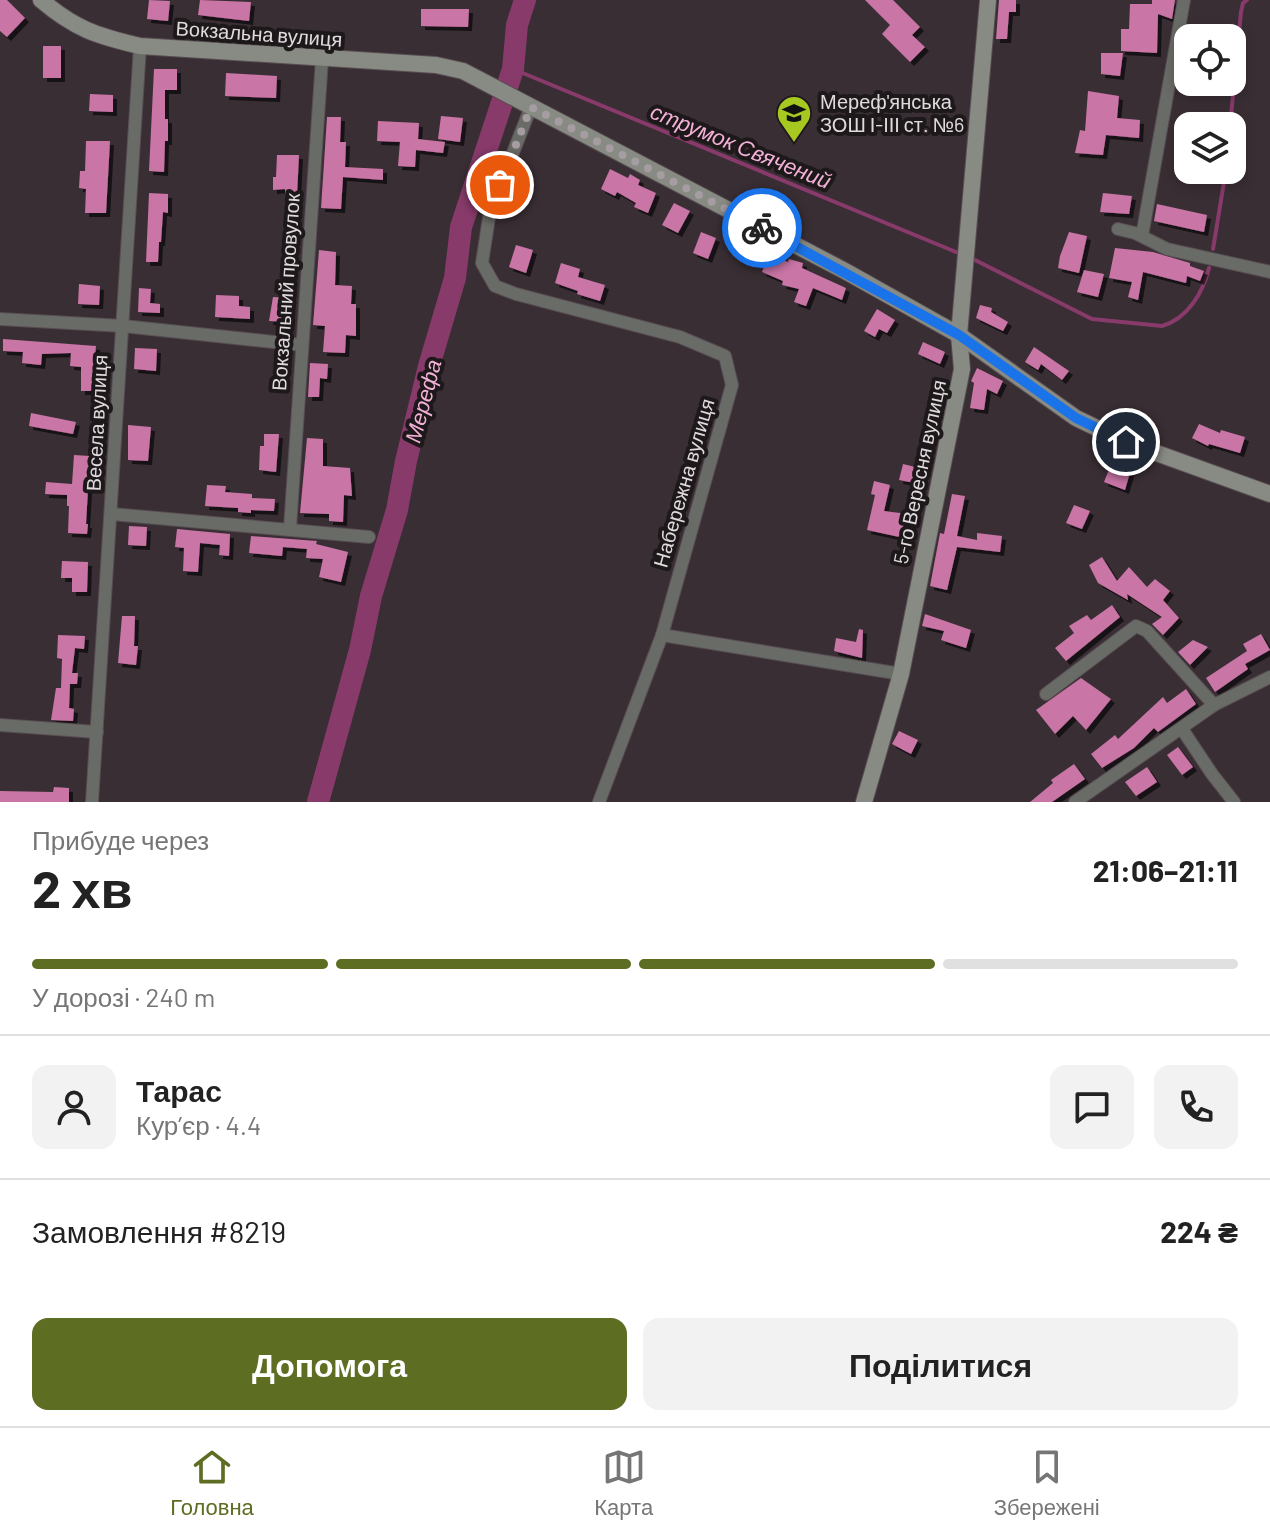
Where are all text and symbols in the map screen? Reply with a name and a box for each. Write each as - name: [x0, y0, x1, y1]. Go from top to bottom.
- street label: Вокзальна вулиця: [175, 15, 343, 51]
- map controls: [1174, 24, 1246, 184]
- button: locate: [1174, 24, 1246, 96]
- place label: Мереф'янська ЗОШ І-ІІІ ст. №6: [820, 89, 964, 136]
- school or university icon: Мереф'янська ЗОШ І-ІІІ ст. №6: [775, 94, 813, 144]
- water label: струмок Свячений: [647, 97, 835, 194]
- button: layers: [1174, 112, 1246, 184]
- pin: [466, 151, 534, 219]
- icon: bag: [478, 163, 522, 207]
- courier: [722, 188, 802, 268]
- street label: Вокзальний провулок: [266, 192, 304, 391]
- icon: bike: [740, 206, 784, 250]
- street label: Весела вулиця: [80, 354, 112, 492]
- water label: Мерефа: [398, 356, 447, 446]
- street label: 5-го Вересня вулиця: [888, 378, 950, 566]
- street label: Набережна вулиця: [647, 396, 719, 570]
- pin: [1092, 408, 1160, 476]
- icon: home: [1104, 420, 1148, 464]
- text: Прибуде через: [32, 824, 209, 855]
- text: 21:06–21:11: [1093, 852, 1238, 888]
- text: 2 хв: [32, 856, 132, 918]
- text: У дорозі · 240 m: [32, 981, 215, 1012]
- button: person: [32, 1065, 116, 1149]
- button: chat: [1050, 1065, 1134, 1149]
- button: phone: [1154, 1065, 1238, 1149]
- text: Тарас: [136, 1072, 222, 1108]
- text: Кур’єр · 4.4: [136, 1109, 261, 1140]
- text: Замовлення #8219: [32, 1213, 286, 1249]
- text: 224 ₴: [1160, 1213, 1238, 1249]
- button: Допомога: [32, 1318, 627, 1410]
- button: Поділитися: [643, 1318, 1238, 1410]
- tab: Головна: [170, 1445, 254, 1521]
- tab: Карта: [594, 1445, 653, 1521]
- tab: Збережені: [994, 1445, 1100, 1521]

